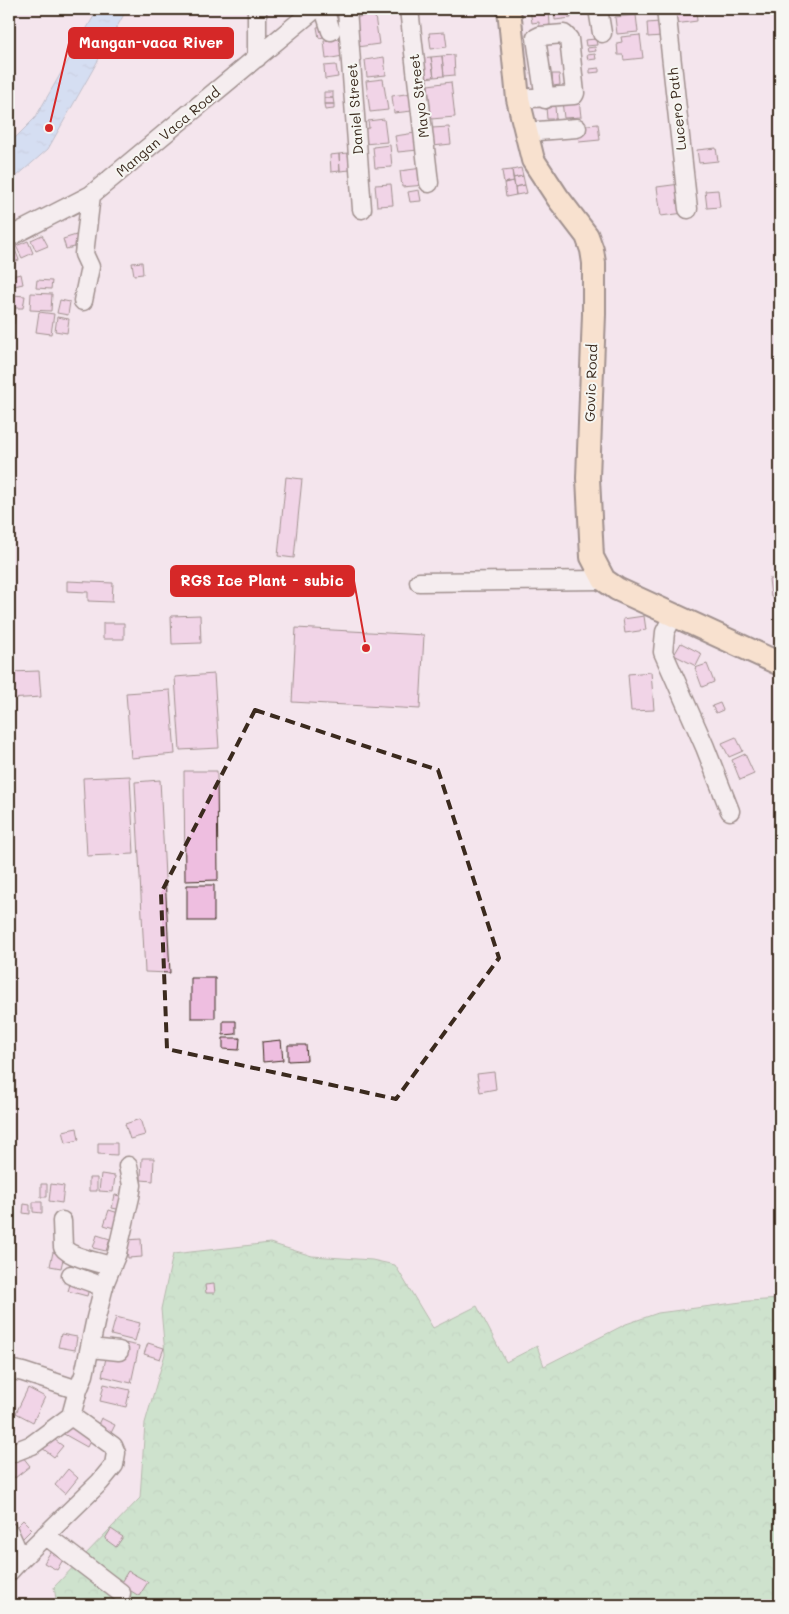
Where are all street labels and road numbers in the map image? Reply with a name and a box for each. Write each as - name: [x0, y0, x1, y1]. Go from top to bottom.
- street label: Mayo Street: [404, 53, 433, 139]
- street label: Daniel Street: [342, 63, 367, 155]
- street label: Lucero Path: [663, 67, 690, 151]
- street label: Mangan Vaca Road: [111, 82, 224, 181]
- street label: Govic Road: [580, 344, 601, 422]

